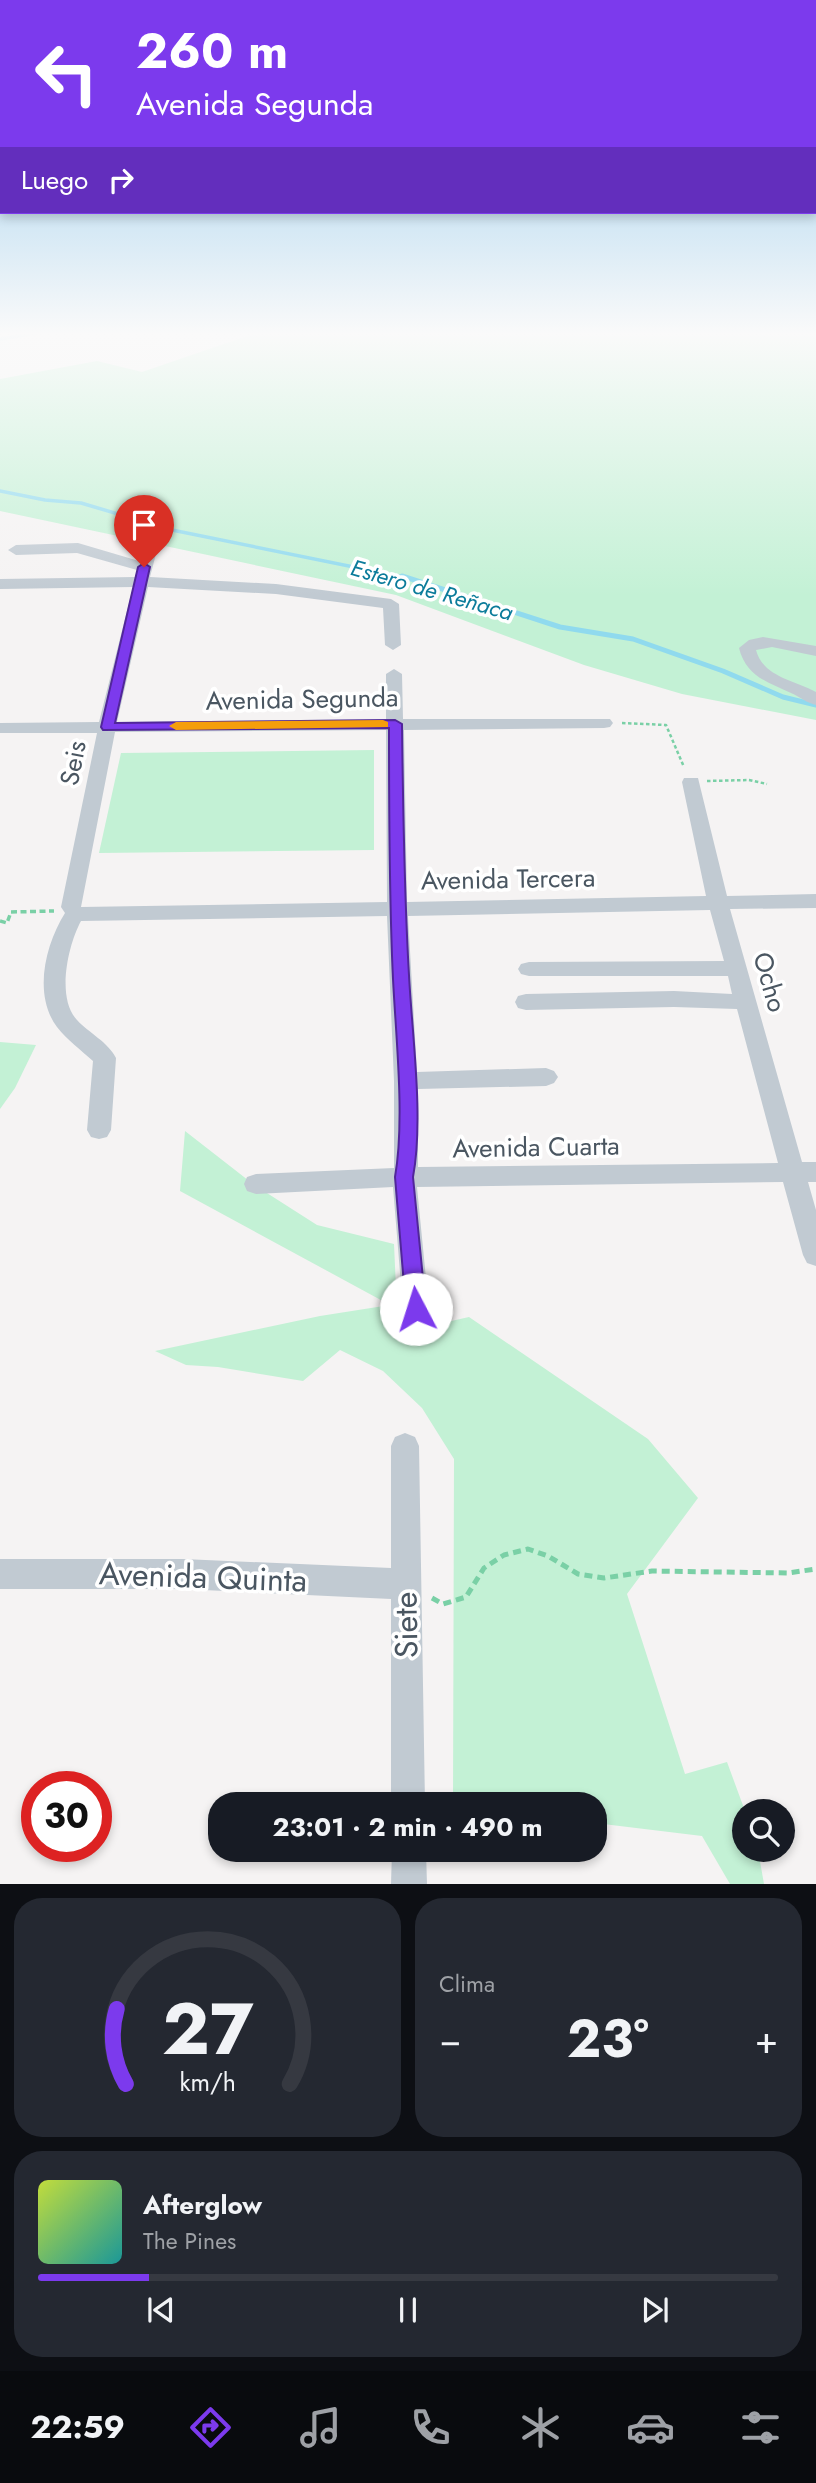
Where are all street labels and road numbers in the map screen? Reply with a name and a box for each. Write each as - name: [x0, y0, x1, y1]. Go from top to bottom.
- street label: Avenida Segunda: [205, 678, 399, 720]
- street label: Seis: [50, 737, 96, 789]
- street label: Avenida Tercera: [420, 858, 596, 900]
- street label: Ocho: [743, 948, 797, 1016]
- street label: Avenida Cuarta: [452, 1127, 620, 1167]
- street label: Avenida Quinta: [98, 1550, 308, 1604]
- street label: Siete: [382, 1591, 430, 1659]

